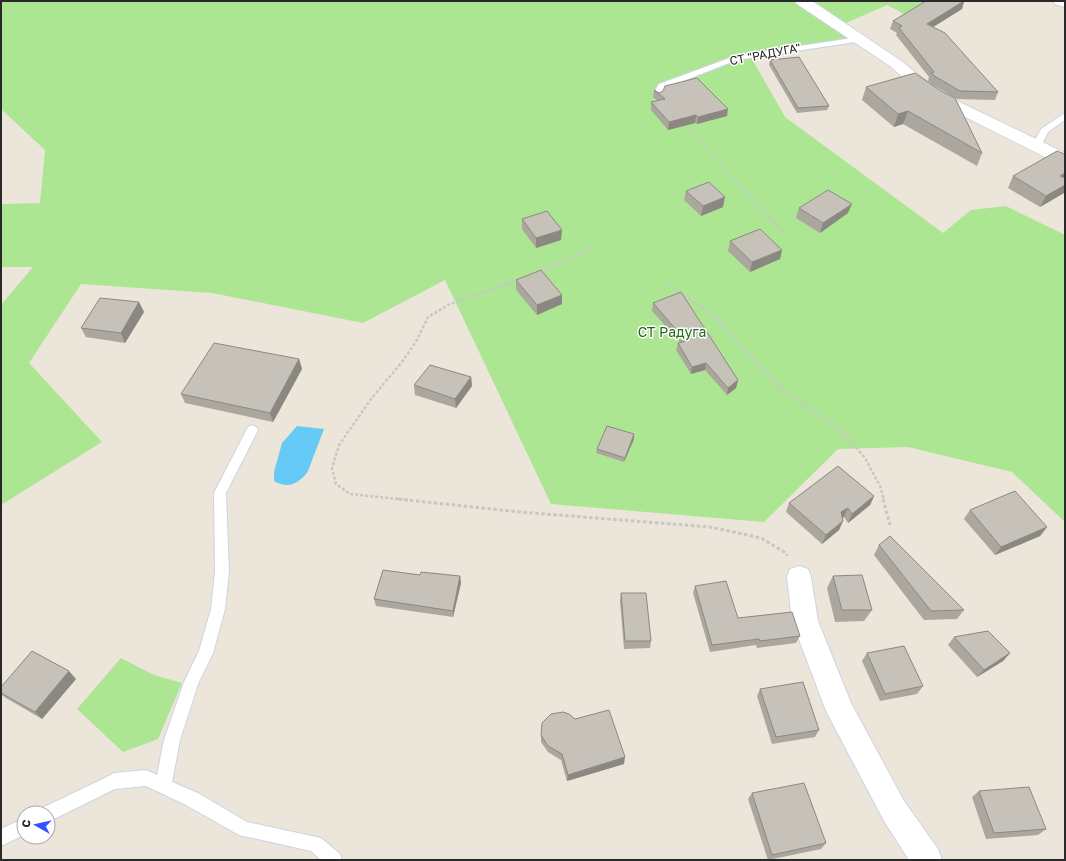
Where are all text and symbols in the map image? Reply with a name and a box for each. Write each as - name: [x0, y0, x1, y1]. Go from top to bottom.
- street label: СТ "РАДУГА": [728, 40, 802, 68]
- park label: СТ Радуга: [638, 323, 706, 340]
- north arrow: [16, 805, 56, 845]
- text: С: [19, 819, 33, 828]

